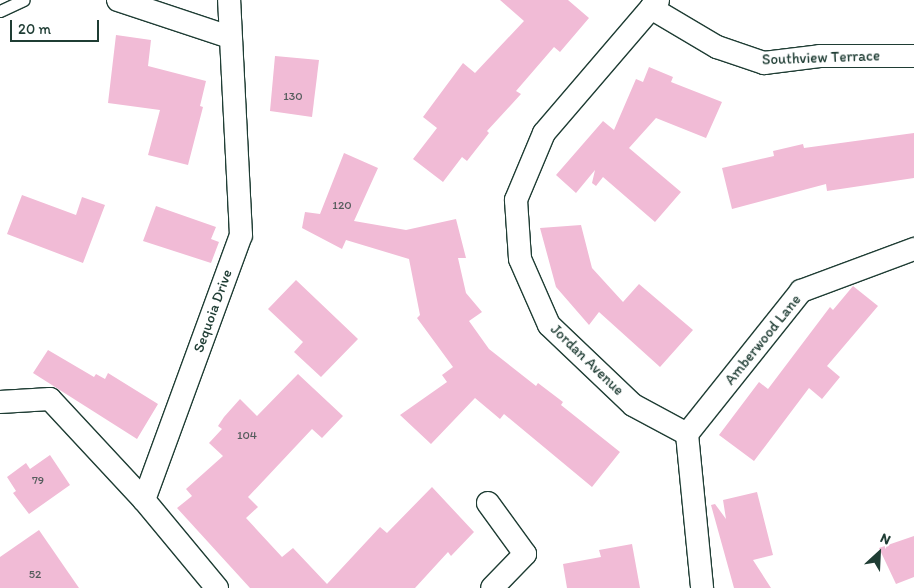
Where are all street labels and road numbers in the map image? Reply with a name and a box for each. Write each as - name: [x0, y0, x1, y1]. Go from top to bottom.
- street label: Southview Terrace: [762, 47, 880, 69]
- street label: Sequoia Drive: [190, 267, 236, 355]
- street label: Amberwood Lane: [721, 291, 805, 389]
- street label: Jordan Avenue: [547, 321, 627, 399]

